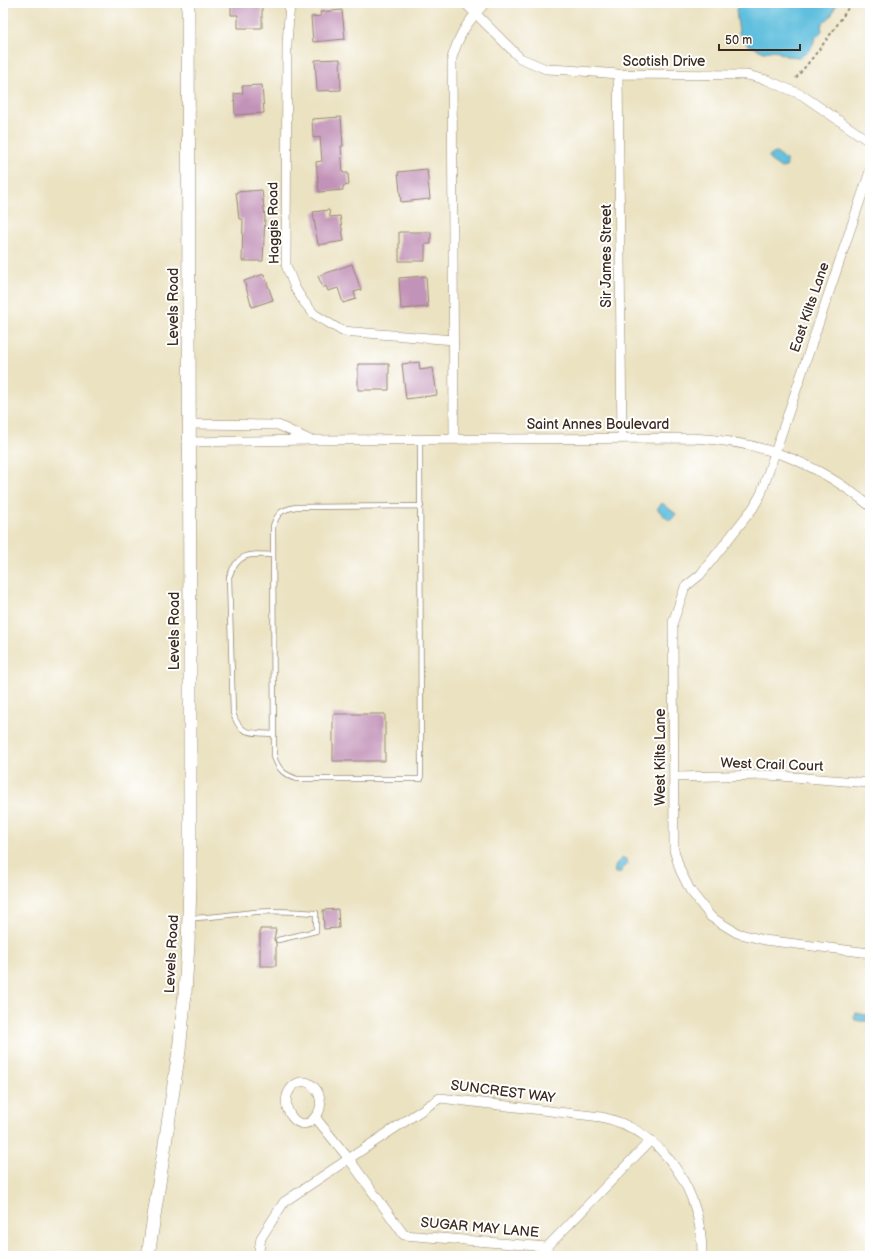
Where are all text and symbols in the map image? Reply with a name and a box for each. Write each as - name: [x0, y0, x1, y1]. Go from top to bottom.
- scale bar: [719, 26, 800, 52]
- text: 50 m: [725, 33, 752, 48]
- street label: Scotish Drive: [623, 53, 705, 70]
- street label: Haggis Road: [264, 182, 283, 264]
- street label: Sir James Street: [598, 204, 615, 308]
- street label: East Kilts Lane: [786, 260, 833, 354]
- street label: Levels Road: [165, 268, 182, 346]
- street label: Saint Annes Boulevard: [527, 416, 669, 433]
- street label: Levels Road: [166, 592, 183, 670]
- street label: West Kilts Lane: [652, 708, 669, 806]
- street label: West Crail Court: [720, 754, 825, 775]
- street label: Levels Road: [161, 914, 182, 994]
- street label: SUNCREST WAY: [450, 1077, 557, 1106]
- street label: SUGAR MAY LANE: [420, 1214, 540, 1241]

